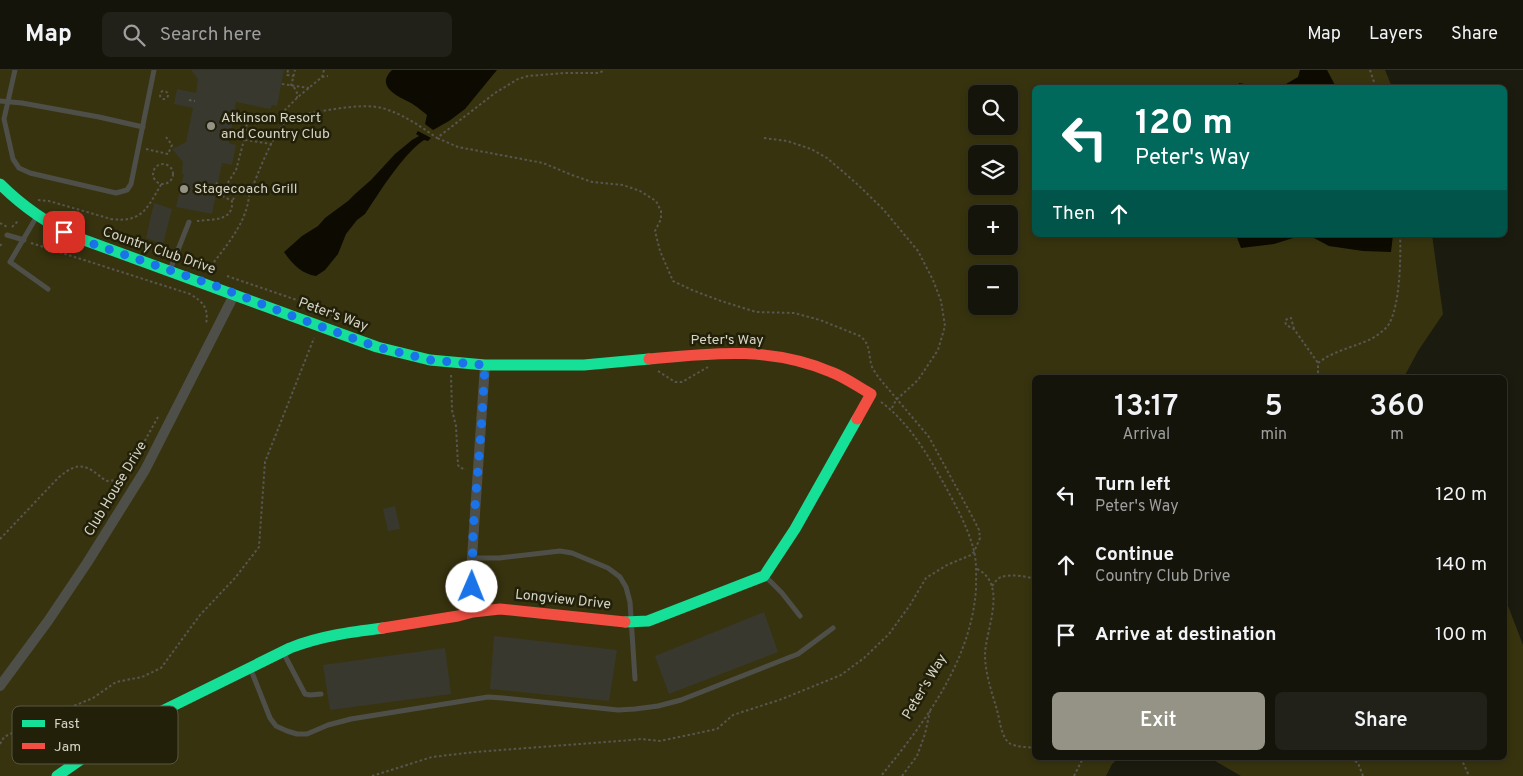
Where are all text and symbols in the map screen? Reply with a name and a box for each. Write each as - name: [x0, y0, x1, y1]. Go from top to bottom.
- search box: [102, 12, 452, 57]
- text: Map: [25, 20, 72, 50]
- icon: search: [120, 21, 148, 49]
- text: Search here: [160, 23, 261, 47]
- text: Map: [1307, 23, 1341, 46]
- text: Layers: [1369, 23, 1423, 46]
- text: Share: [1451, 23, 1498, 46]
- map controls: [968, 85, 1018, 315]
- button: search: [968, 85, 1018, 135]
- text: 120 m: [1135, 102, 1233, 146]
- icon: left: [1052, 105, 1117, 170]
- place label: Atkinson Resort and Country Club: [221, 110, 330, 143]
- marker: Atkinson Resort and Country Club: [205, 120, 217, 132]
- button: layers: [968, 145, 1018, 195]
- text: Peter's Way: [1135, 145, 1250, 172]
- place label: Stagecoach Grill: [194, 181, 297, 198]
- marker: Stagecoach Grill: [178, 183, 190, 195]
- icon: ahead: [1105, 200, 1133, 228]
- text: Then: [1052, 202, 1095, 226]
- button: +: [968, 205, 1018, 255]
- pin: [43, 211, 85, 253]
- icon: arrive: [50, 218, 78, 246]
- street label: Country Club Drive: [100, 224, 218, 278]
- button: −: [968, 265, 1018, 315]
- street label: Peter's Way: [296, 294, 370, 336]
- street label: Peter's Way: [690, 332, 764, 349]
- text: 13:17: [1114, 389, 1178, 426]
- text: 5: [1265, 389, 1283, 426]
- text: 360: [1369, 389, 1425, 426]
- text: Arrival: [1122, 425, 1170, 445]
- text: min: [1260, 425, 1287, 445]
- text: m: [1390, 425, 1404, 445]
- street label: Club House Drive: [81, 438, 151, 540]
- text: Turn left: [1095, 473, 1171, 497]
- icon: left: [1052, 481, 1080, 509]
- text: 120 m: [1436, 483, 1487, 507]
- text: Peter's Way: [1095, 497, 1179, 517]
- text: Continue: [1095, 543, 1174, 567]
- icon: ahead: [1052, 551, 1080, 579]
- text: 140 m: [1436, 553, 1487, 577]
- position arrow: [445, 560, 497, 612]
- text: Country Club Drive: [1095, 567, 1230, 587]
- street label: Longview Drive: [514, 587, 612, 613]
- icon: arrive: [1052, 621, 1080, 649]
- text: Arrive at destination: [1095, 623, 1276, 647]
- text: 100 m: [1435, 623, 1487, 647]
- street label: Peter's Way: [899, 651, 951, 723]
- button: Exit: [1052, 692, 1265, 750]
- button: Share: [1275, 692, 1487, 750]
- legend: [12, 706, 178, 764]
- text: Fast: [54, 716, 80, 733]
- text: Jam: [54, 739, 81, 756]

